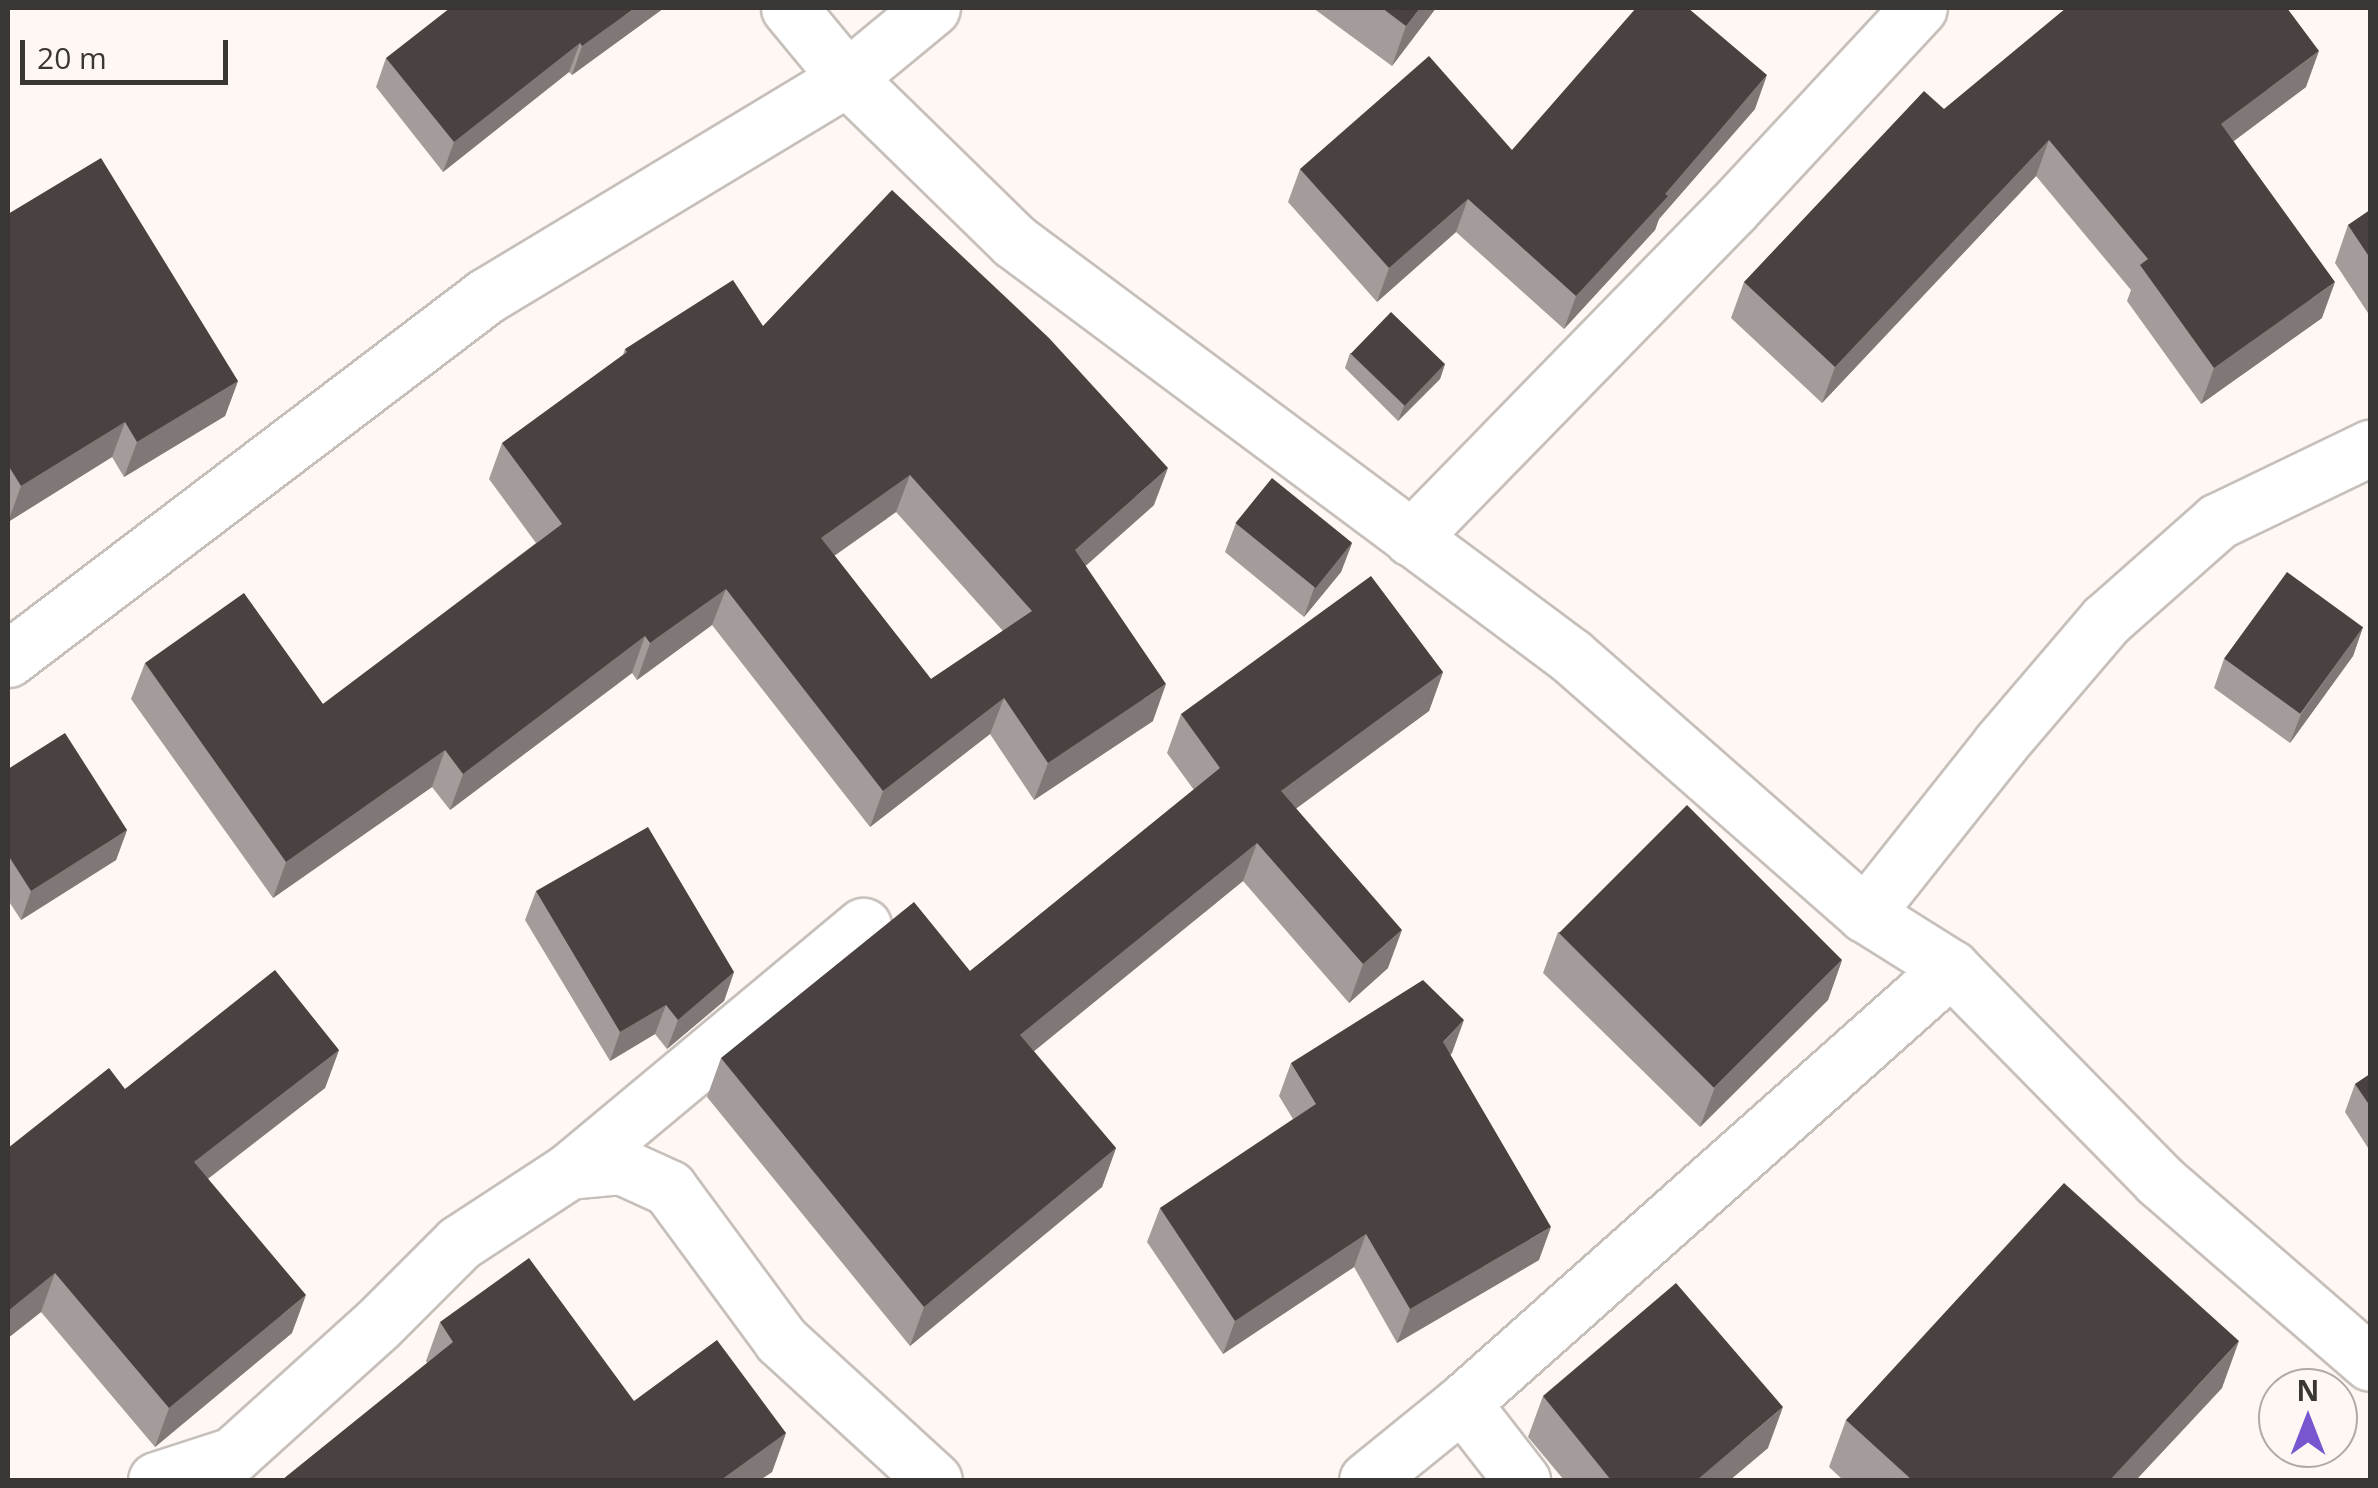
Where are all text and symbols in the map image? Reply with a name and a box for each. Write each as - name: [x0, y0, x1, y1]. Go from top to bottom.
- scale bar: [25, 20, 232, 82]
- text: 20 m: [37, 37, 107, 78]
- north arrow: [2258, 1368, 2358, 1468]
- text: N: [2297, 1371, 2319, 1409]

